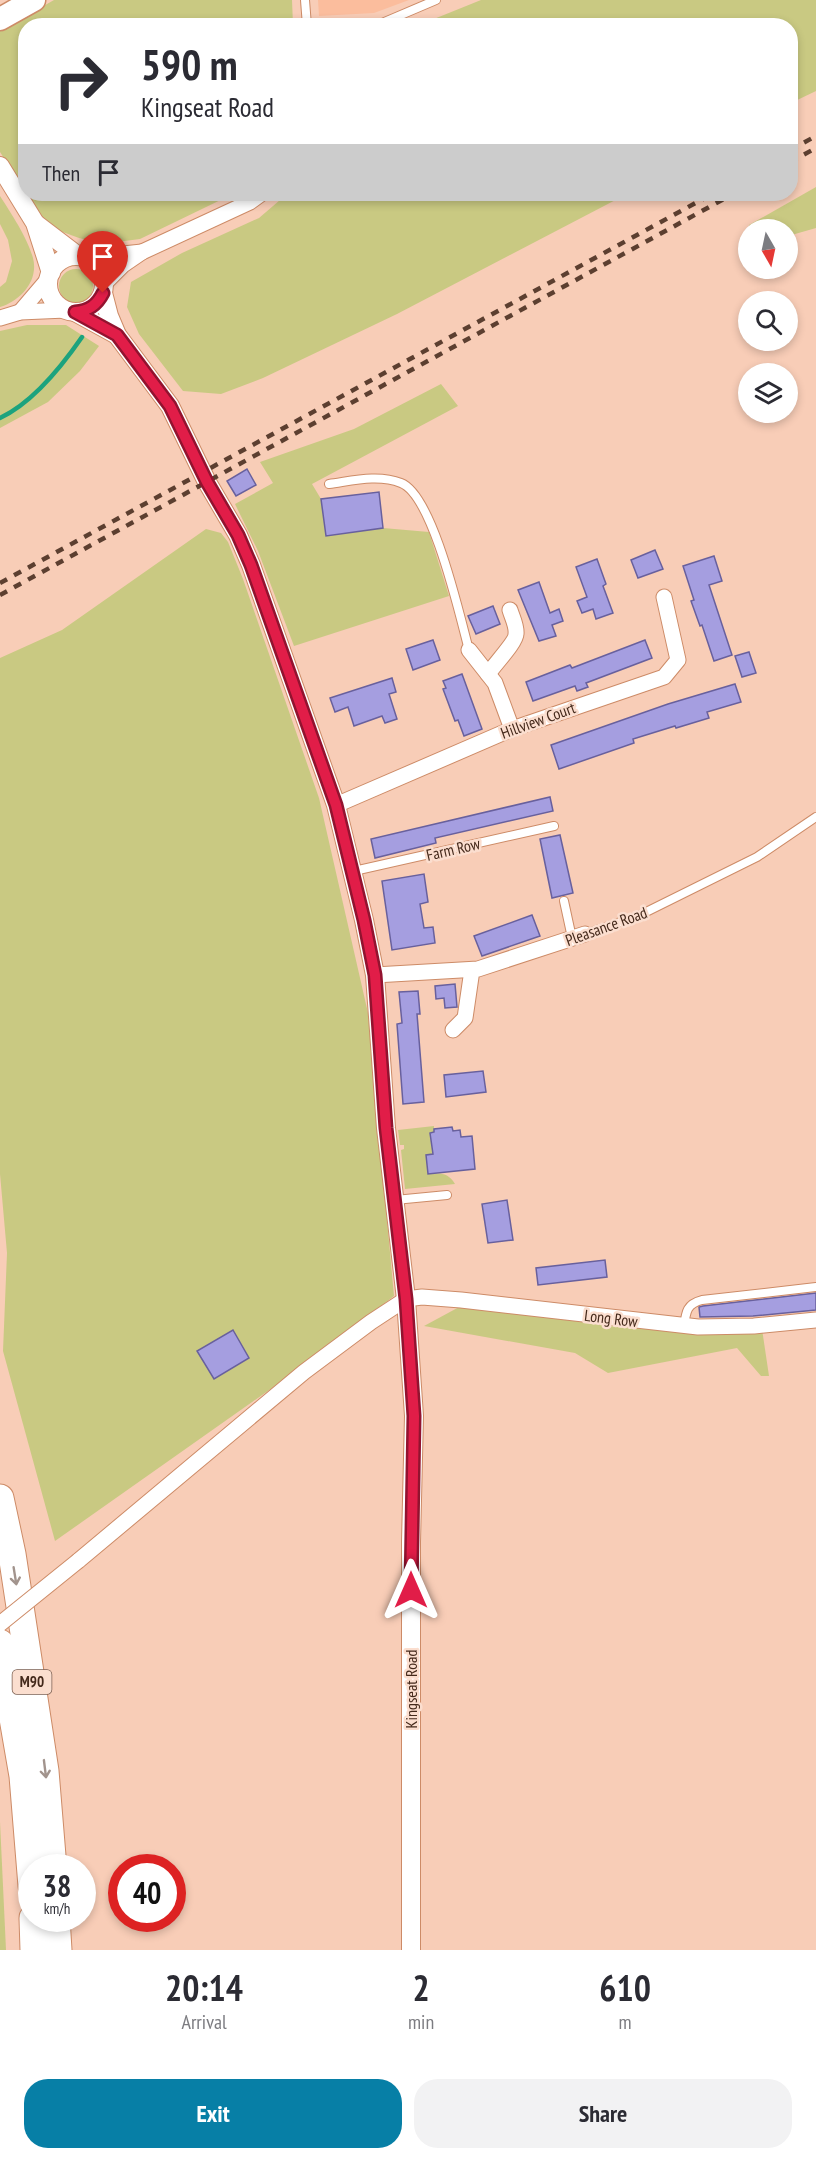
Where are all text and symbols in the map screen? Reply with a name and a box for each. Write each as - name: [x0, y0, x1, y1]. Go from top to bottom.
- text: 590 m: [141, 37, 238, 92]
- icon: right: [42, 42, 120, 120]
- text: Kingseat Road: [141, 90, 274, 124]
- icon: arrive: [92, 156, 125, 189]
- text: Then: [42, 159, 80, 187]
- north arrow: [738, 219, 798, 279]
- map controls: [738, 219, 798, 423]
- pin: [77, 231, 128, 293]
- icon: arrive: [86, 240, 119, 273]
- button: search: [738, 291, 798, 351]
- button: layers: [738, 363, 798, 423]
- street label: Hillview Court: [498, 697, 579, 743]
- street label: Farm Row: [424, 833, 482, 865]
- street label: Pleasance Road: [562, 902, 650, 950]
- street label: Long Row: [583, 1305, 639, 1331]
- position arrow: [379, 1558, 443, 1622]
- one-way arrow: [10, 1566, 21, 1586]
- street label: Kingseat Road: [401, 1650, 421, 1728]
- road number: M90: [12, 1670, 51, 1694]
- one-way arrow: [40, 1758, 51, 1778]
- speed limit sign: 40: [108, 1854, 186, 1932]
- text: 38: [43, 1866, 71, 1905]
- text: km/h: [44, 1899, 70, 1918]
- text: 20:14: [165, 1964, 243, 2011]
- text: 2: [412, 1964, 430, 2011]
- text: 610: [599, 1964, 651, 2011]
- text: Arrival: [181, 2009, 227, 2035]
- text: min: [408, 2009, 434, 2035]
- text: m: [619, 2009, 632, 2035]
- button: Exit: [24, 2079, 402, 2148]
- button: Share: [414, 2079, 792, 2148]

